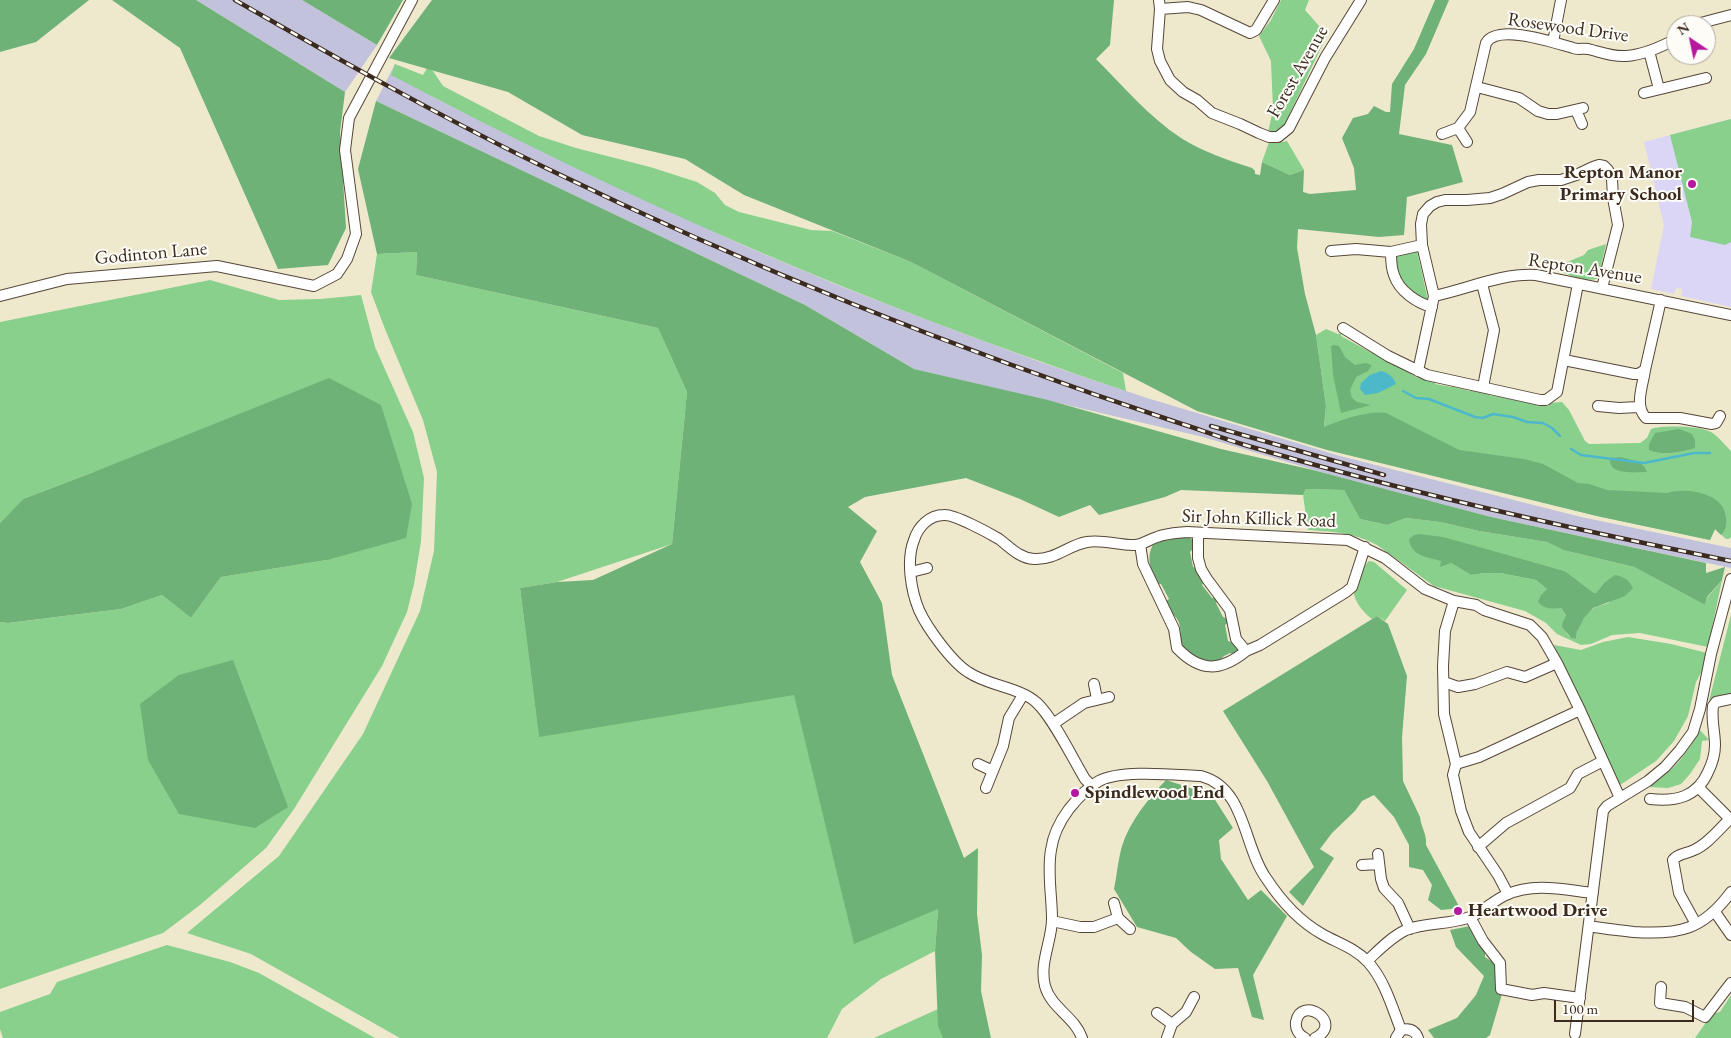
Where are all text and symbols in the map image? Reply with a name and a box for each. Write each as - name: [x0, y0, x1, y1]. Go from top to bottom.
- street label: Rosewood Drive: [1506, 8, 1630, 48]
- north arrow: [1666, 15, 1716, 65]
- text: N: [1673, 18, 1693, 39]
- street label: Forest Avenue: [1262, 22, 1334, 122]
- place label: Repton Manor Primary School: [1560, 162, 1682, 206]
- marker: Repton Manor Primary School: [1686, 178, 1698, 190]
- street label: Godinton Lane: [94, 238, 208, 270]
- street label: Repton Avenue: [1527, 249, 1643, 289]
- street label: Sir John Killick Road: [1181, 505, 1337, 533]
- place label: Spindlewood End: [1085, 782, 1225, 804]
- marker: Spindlewood End: [1069, 787, 1081, 799]
- place label: Heartwood Drive: [1468, 900, 1607, 922]
- marker: Heartwood Drive: [1452, 905, 1464, 917]
- scale bar: [1556, 990, 1696, 1022]
- text: 100 m: [1562, 999, 1598, 1018]

